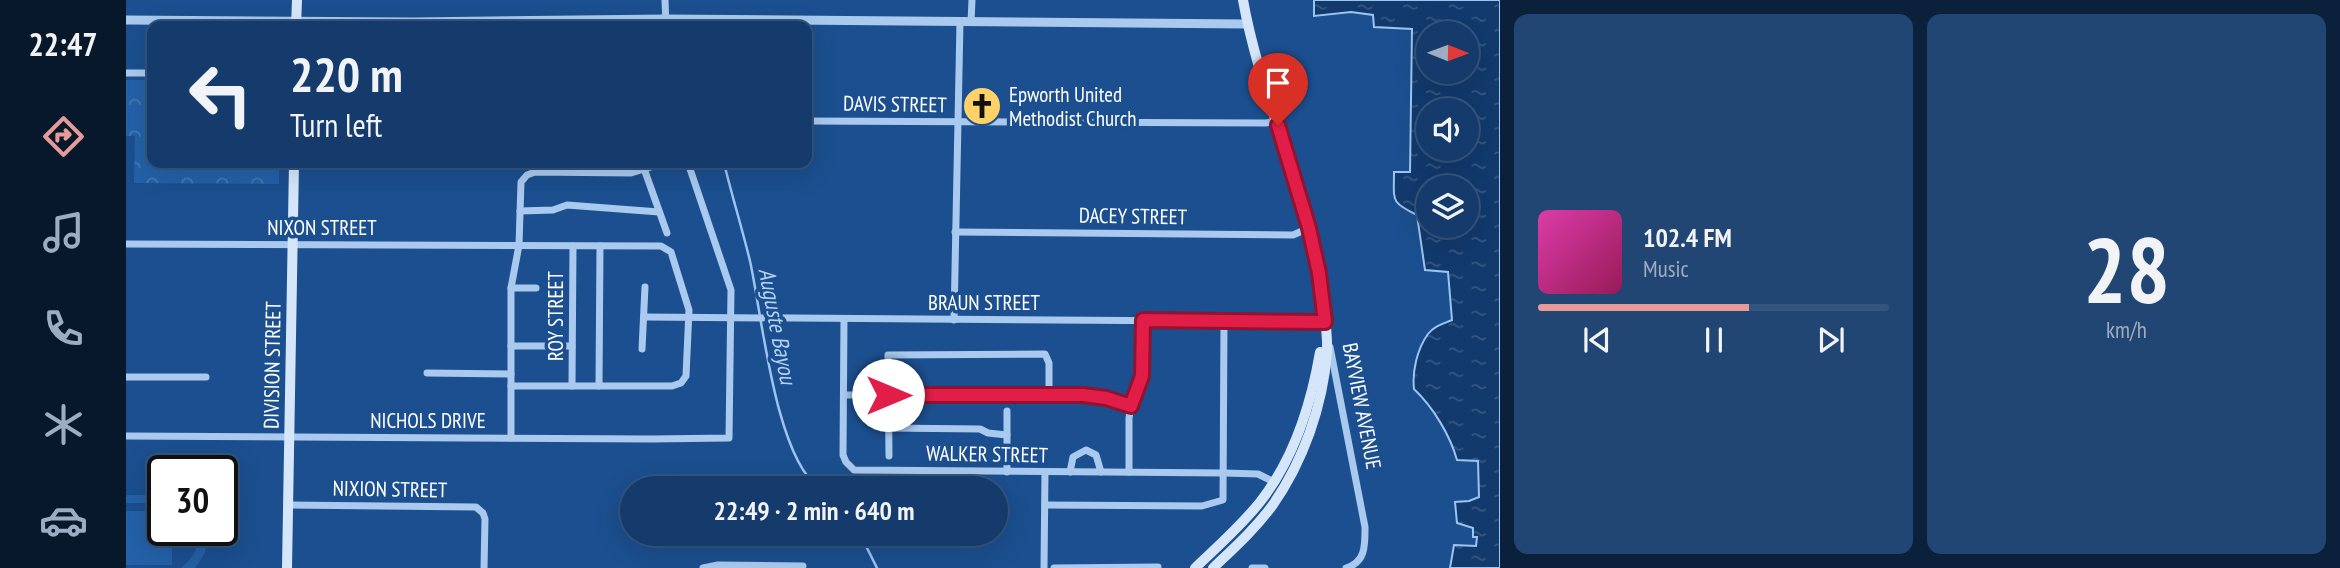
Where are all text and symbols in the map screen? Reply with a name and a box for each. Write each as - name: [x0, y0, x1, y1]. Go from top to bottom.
- north arrow: [1416, 21, 1479, 84]
- map controls: [1416, 21, 1479, 238]
- text: 22:47: [28, 23, 98, 65]
- text: 220 m: [290, 42, 403, 106]
- icon: left: [175, 49, 266, 140]
- pin: [1248, 53, 1308, 125]
- icon: arrive: [1259, 64, 1297, 102]
- place label: Epworth United Methodist Church: [1009, 81, 1137, 132]
- church icon: Epworth United Methodist Church: [961, 85, 1003, 127]
- street label: DAVIS STREET: [843, 90, 948, 118]
- button: sound: [1416, 98, 1479, 161]
- text: Turn left: [290, 104, 382, 146]
- icon: directions: [39, 112, 88, 161]
- button: layers: [1416, 175, 1479, 238]
- street label: DACEY STREET: [1079, 202, 1188, 230]
- icon: music: [39, 208, 88, 257]
- text: 28: [2083, 210, 2170, 328]
- street label: NIXON STREET: [267, 214, 377, 241]
- text: 102.4 FM: [1643, 221, 1732, 254]
- text: Music: [1643, 254, 1689, 283]
- water label: Auguste Bayou: [753, 265, 804, 388]
- street label: ROY STREET: [542, 271, 569, 361]
- street label: BRAUN STREET: [928, 289, 1041, 316]
- street label: DIVISION STREET: [257, 300, 287, 429]
- icon: phone: [39, 304, 88, 353]
- text: km/h: [2106, 315, 2147, 344]
- icon: previous: [1578, 321, 1616, 359]
- icon: pause: [1695, 321, 1733, 359]
- icon: next: [1812, 321, 1850, 359]
- street label: BAYVIEW AVENUE: [1337, 340, 1387, 472]
- position arrow: [851, 358, 925, 432]
- icon: climate: [39, 400, 88, 449]
- street label: NICHOLS DRIVE: [370, 407, 486, 434]
- street label: WALKER STREET: [926, 439, 1049, 469]
- speed limit sign: 30: [147, 455, 238, 546]
- street label: NIXION STREET: [332, 475, 448, 504]
- text: 22:49 · 2 min · 640 m: [714, 494, 914, 527]
- icon: car: [39, 496, 88, 545]

